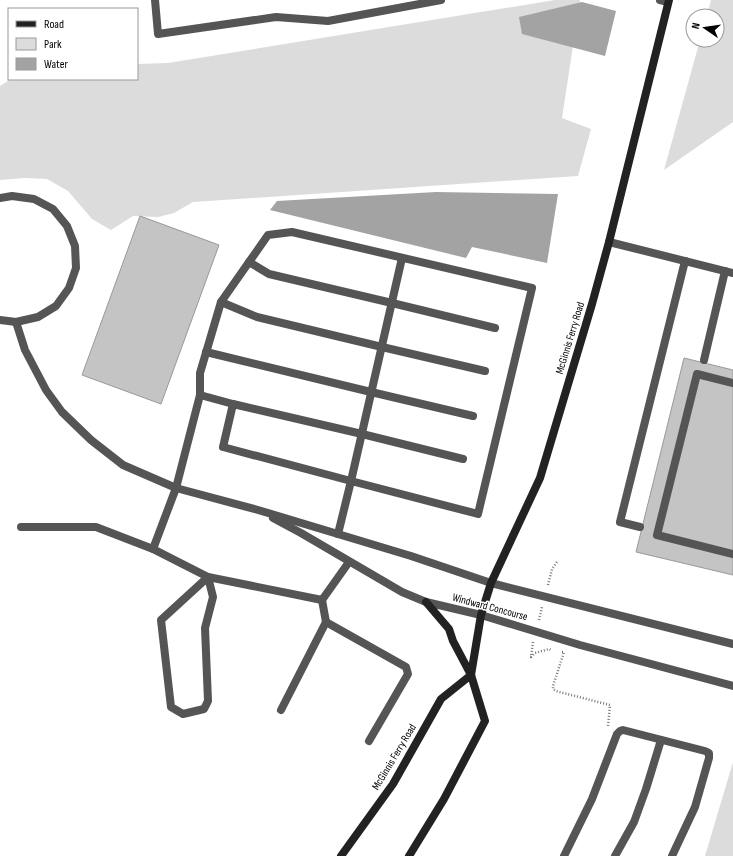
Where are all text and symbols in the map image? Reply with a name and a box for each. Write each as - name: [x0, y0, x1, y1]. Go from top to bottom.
- legend: [8, 8, 138, 80]
- north arrow: [685, 8, 725, 48]
- text: Road: [44, 17, 64, 32]
- text: N: [689, 21, 703, 30]
- text: Park: [44, 37, 62, 52]
- text: Water: [44, 57, 68, 72]
- street label: McGinnis Ferry Road: [553, 300, 587, 376]
- street label: Windward Concourse: [451, 591, 529, 623]
- street label: McGinnis Ferry Road: [369, 721, 419, 792]

